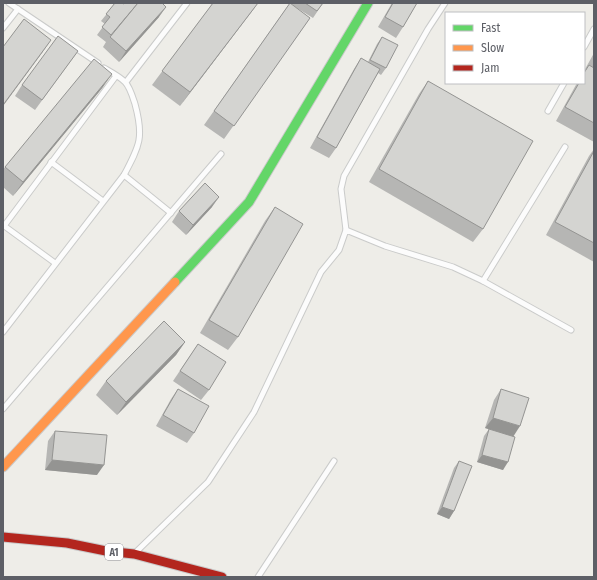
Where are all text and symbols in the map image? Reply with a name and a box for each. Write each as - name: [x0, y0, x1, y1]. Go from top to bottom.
- legend: [445, 12, 585, 84]
- text: Fast: [481, 21, 500, 35]
- text: Slow: [481, 41, 504, 55]
- text: Jam: [481, 61, 499, 75]
- road number: A1: [105, 544, 123, 560]

